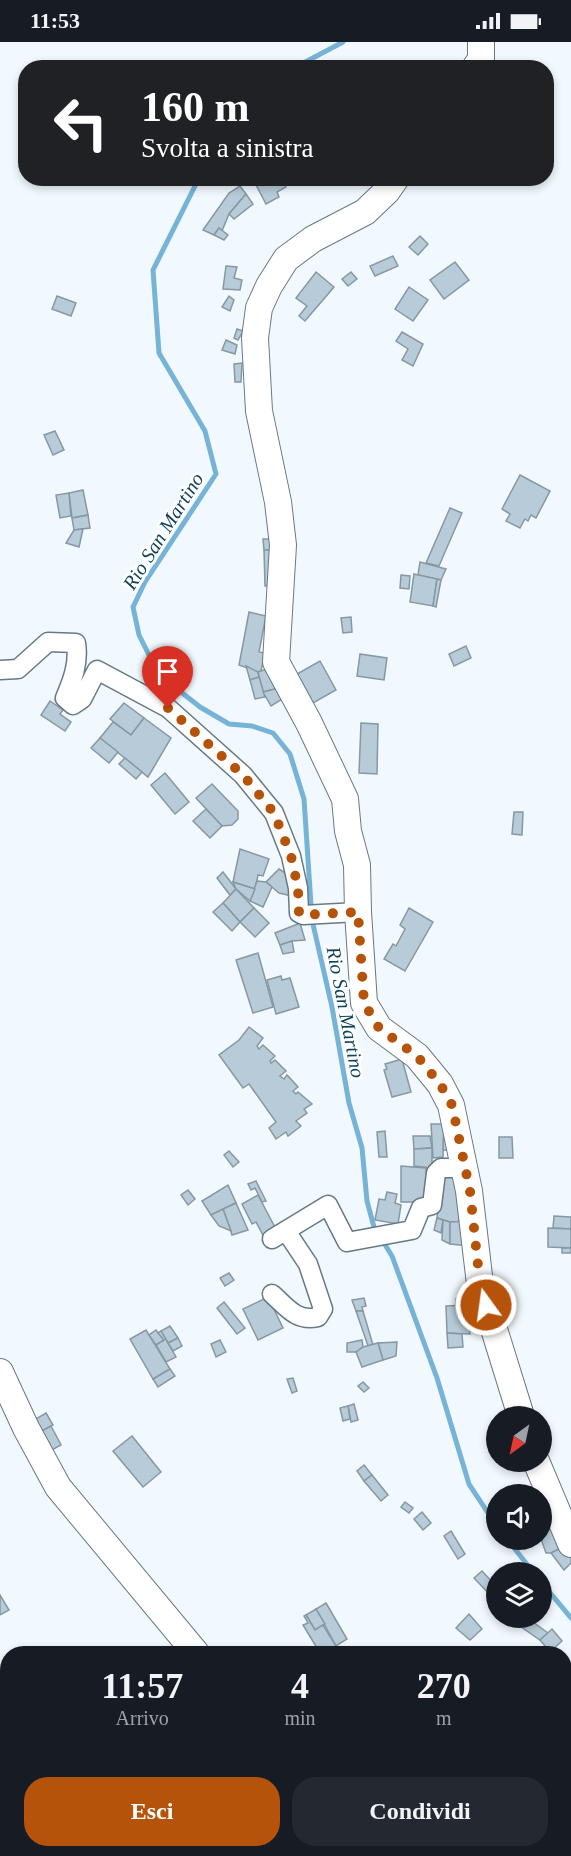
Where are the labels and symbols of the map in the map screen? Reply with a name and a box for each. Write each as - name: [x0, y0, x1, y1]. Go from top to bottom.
- water label: Rio San Martino: [118, 469, 208, 594]
- pin: [142, 646, 193, 708]
- water label: Rio San Martino: [322, 943, 370, 1080]
- position arrow: [454, 1273, 518, 1337]
- north arrow: [486, 1406, 552, 1472]

